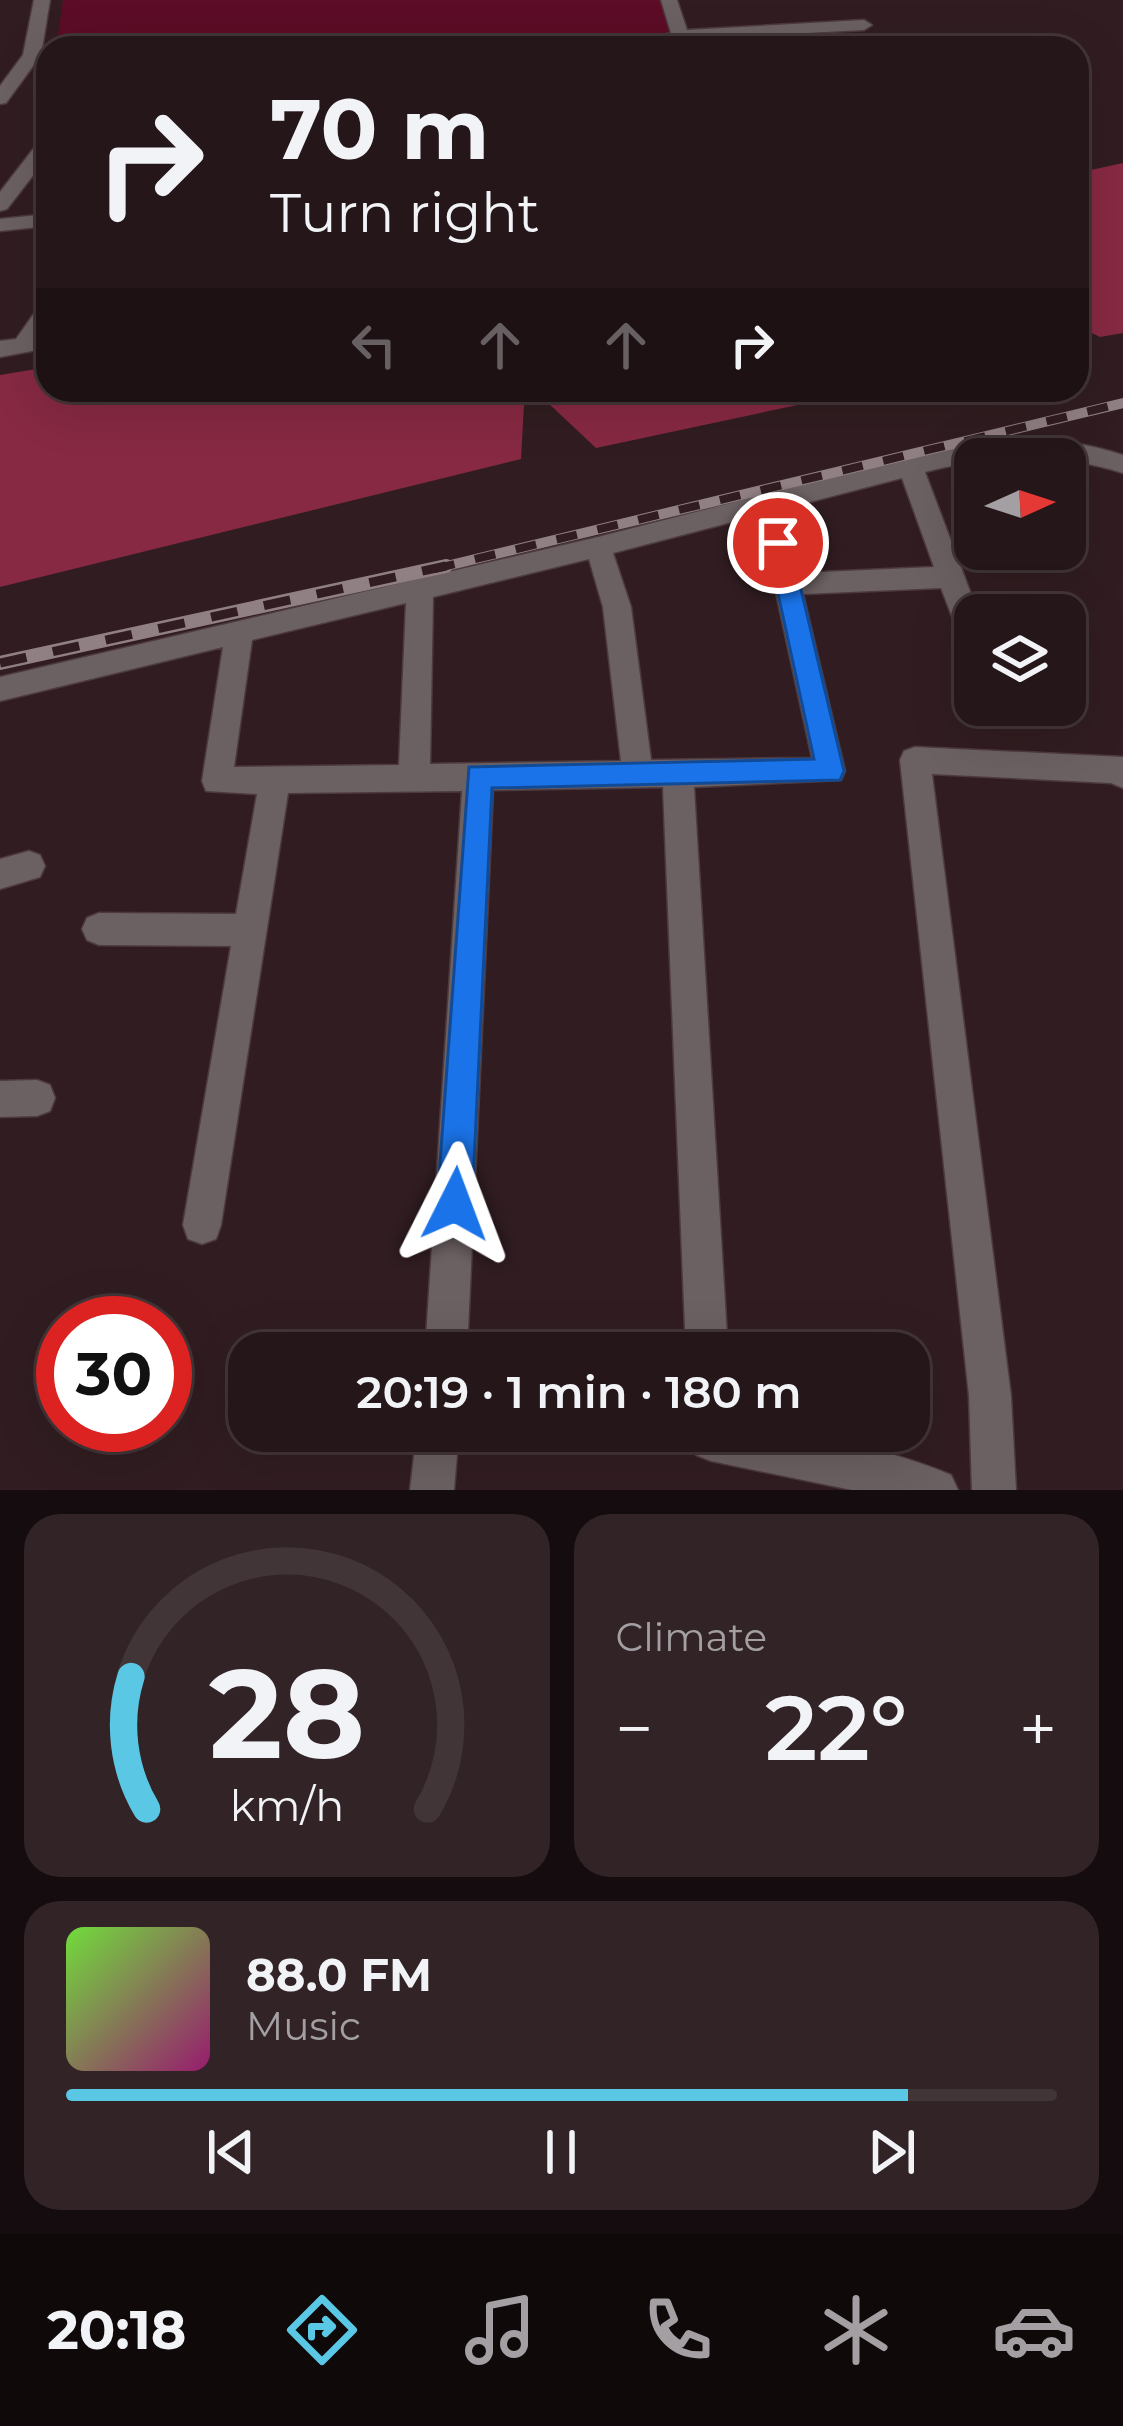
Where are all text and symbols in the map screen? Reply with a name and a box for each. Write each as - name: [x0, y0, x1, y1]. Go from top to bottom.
- text: 70 m: [270, 78, 489, 180]
- icon: right: [72, 84, 228, 240]
- text: Turn right: [270, 180, 540, 246]
- icon: left: [341, 312, 407, 378]
- icon: ahead: [467, 312, 533, 378]
- icon: ahead: [593, 312, 659, 378]
- icon: right: [719, 312, 785, 378]
- north arrow: [954, 438, 1086, 570]
- map controls: [954, 438, 1086, 726]
- pin: [727, 492, 829, 594]
- icon: arrive: [745, 510, 811, 576]
- button: layers: [954, 594, 1086, 726]
- position arrow: [392, 1141, 518, 1267]
- speed limit sign: 30: [36, 1296, 192, 1452]
- text: 20:19 · 1 min · 180 m: [356, 1364, 802, 1419]
- text: Climate: [616, 1613, 767, 1661]
- text: 28: [209, 1637, 365, 1789]
- text: 22°: [765, 1673, 907, 1783]
- text: −: [616, 1688, 653, 1769]
- text: +: [1019, 1688, 1057, 1769]
- text: km/h: [230, 1778, 344, 1831]
- text: 88.0 FM: [246, 1947, 432, 2002]
- text: Music: [246, 2002, 361, 2050]
- icon: previous: [198, 2119, 264, 2185]
- icon: pause: [528, 2119, 594, 2185]
- icon: next: [859, 2119, 925, 2185]
- icon: directions: [280, 2288, 364, 2372]
- icon: music: [458, 2288, 542, 2372]
- icon: phone: [636, 2288, 720, 2372]
- icon: climate: [814, 2288, 898, 2372]
- icon: car: [992, 2288, 1076, 2372]
- text: 20:18: [47, 2297, 186, 2363]

